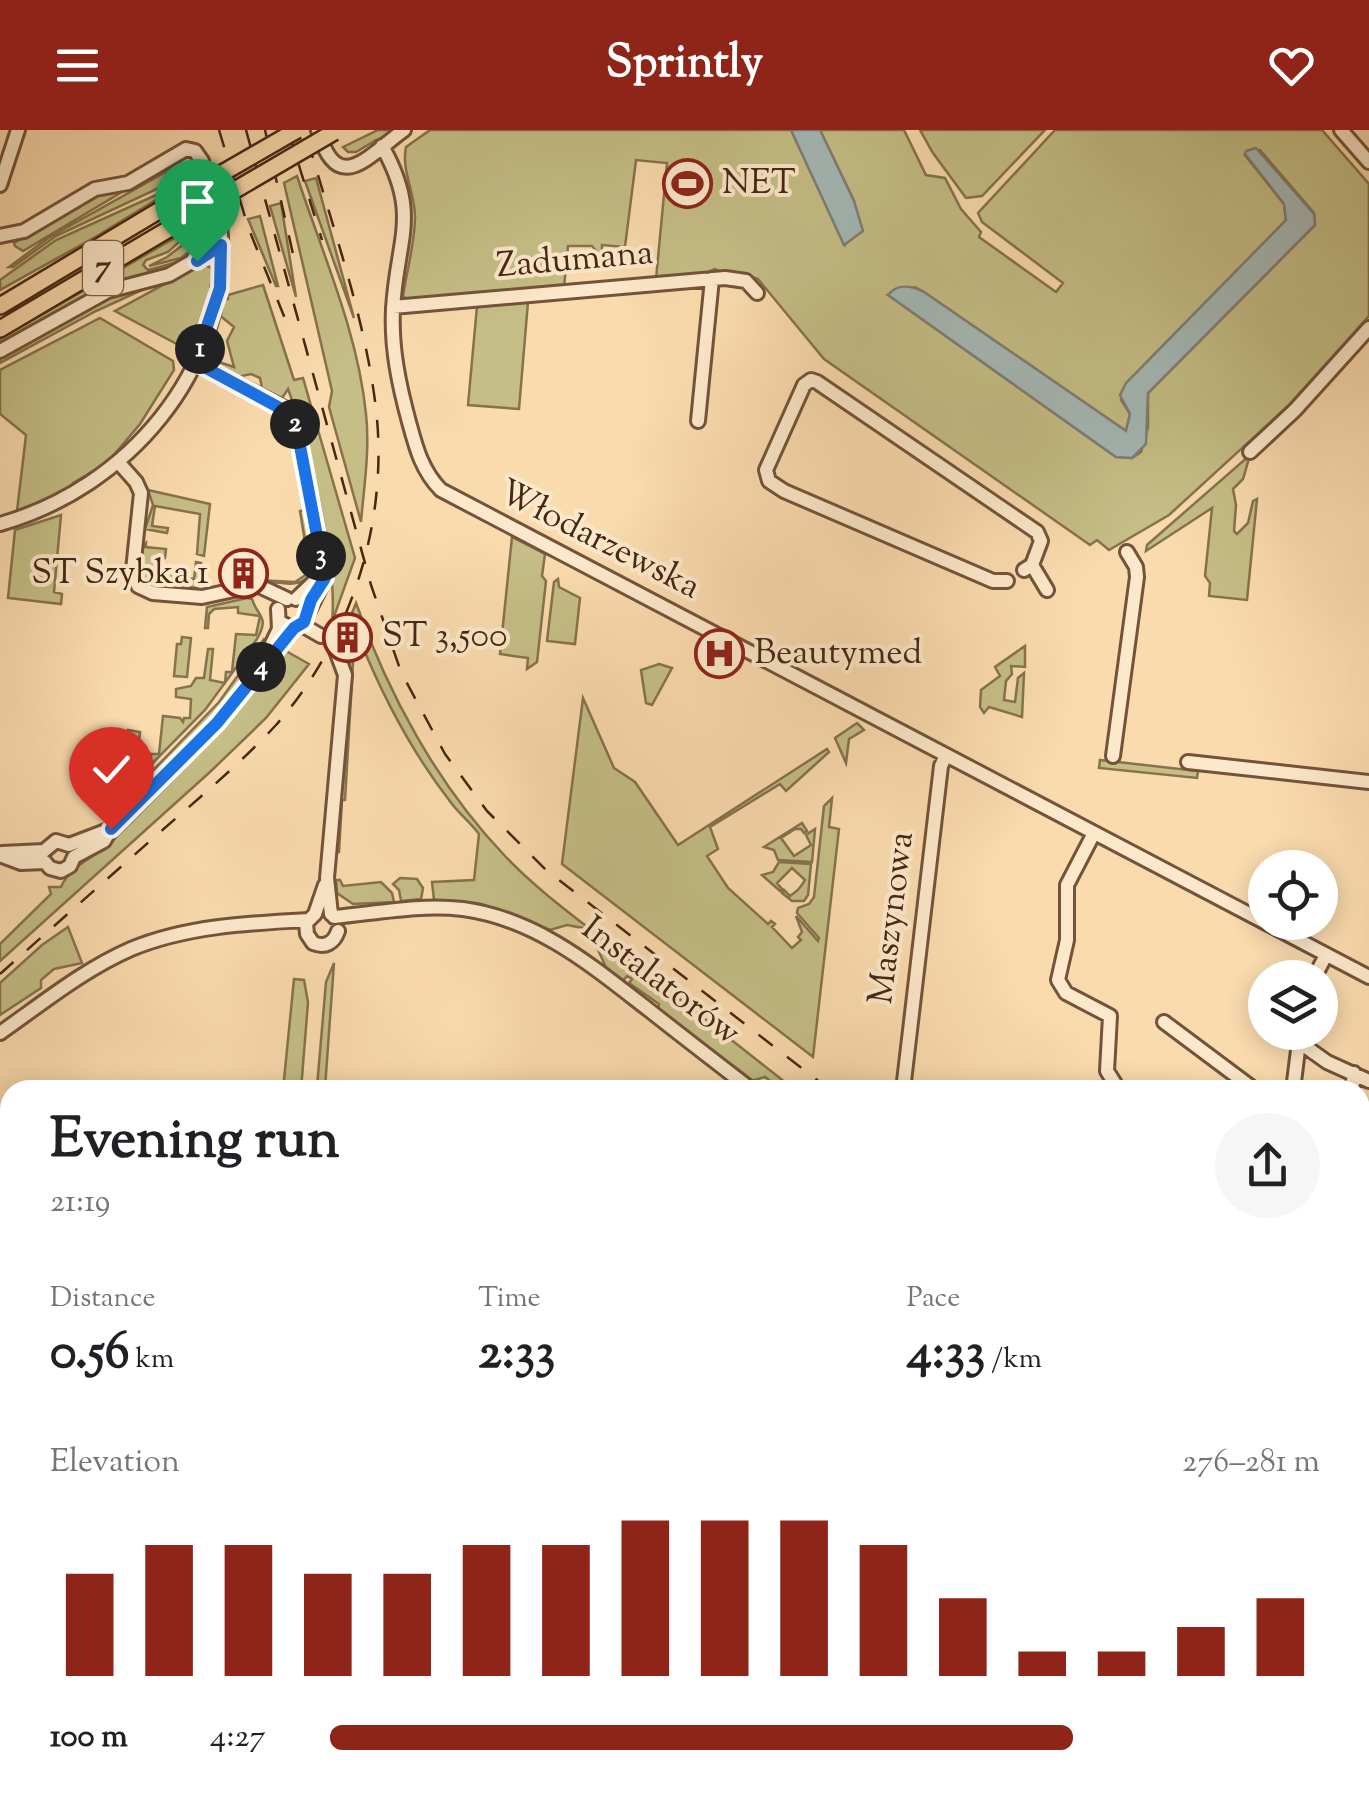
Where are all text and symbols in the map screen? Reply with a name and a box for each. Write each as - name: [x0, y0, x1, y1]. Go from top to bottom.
- text: Sprintly: [606, 33, 763, 98]
- icon: menu: [50, 38, 105, 93]
- icon: heart: [1264, 38, 1319, 93]
- sports icon: NET: [661, 158, 713, 210]
- pin: [155, 159, 240, 262]
- place label: NET: [722, 159, 796, 210]
- icon: arrive: [170, 174, 225, 229]
- street label: Zadumana: [495, 229, 655, 293]
- road number: 7: [83, 241, 123, 295]
- pin: 1: [175, 324, 225, 374]
- text: 1: [195, 329, 205, 369]
- pin: 2: [270, 399, 320, 449]
- text: 2: [288, 404, 302, 444]
- street label: Włodarzewska: [489, 468, 709, 614]
- pin: 3: [296, 531, 346, 581]
- text: 3: [315, 536, 327, 576]
- building icon: ST Szybka 1: [218, 548, 270, 600]
- place label: ST Szybka 1: [31, 549, 209, 600]
- building icon: ST 3,500: [321, 611, 373, 663]
- place label: ST 3,500: [382, 612, 507, 663]
- hospital icon: Beautymed: [693, 628, 745, 680]
- place label: Beautymed: [754, 629, 922, 680]
- pin: 4: [236, 642, 286, 692]
- text: 4: [254, 647, 268, 687]
- pin: [69, 727, 154, 830]
- icon: check: [84, 742, 139, 797]
- street label: Maszynowa: [857, 829, 929, 1007]
- map controls: [1248, 850, 1338, 1050]
- button: locate: [1248, 850, 1338, 940]
- street label: Instalatorów: [570, 905, 750, 1059]
- button: layers: [1248, 960, 1338, 1050]
- text: Evening run: [50, 1103, 339, 1182]
- button: share: [1215, 1113, 1320, 1218]
- text: 21:19: [50, 1180, 110, 1226]
- text: Distance: [50, 1279, 156, 1319]
- text: Time: [478, 1279, 541, 1319]
- text: Pace: [907, 1279, 960, 1319]
- text: 0.56: [50, 1319, 130, 1391]
- text: 2:33: [478, 1319, 555, 1391]
- text: 4:33: [907, 1319, 985, 1391]
- text: km: [130, 1340, 174, 1380]
- text: /km: [985, 1340, 1042, 1380]
- text: Elevation: [50, 1440, 180, 1486]
- text: 276–281 m: [1182, 1440, 1320, 1486]
- text: 100 m: [50, 1715, 128, 1761]
- text: 4:27: [210, 1715, 265, 1761]

